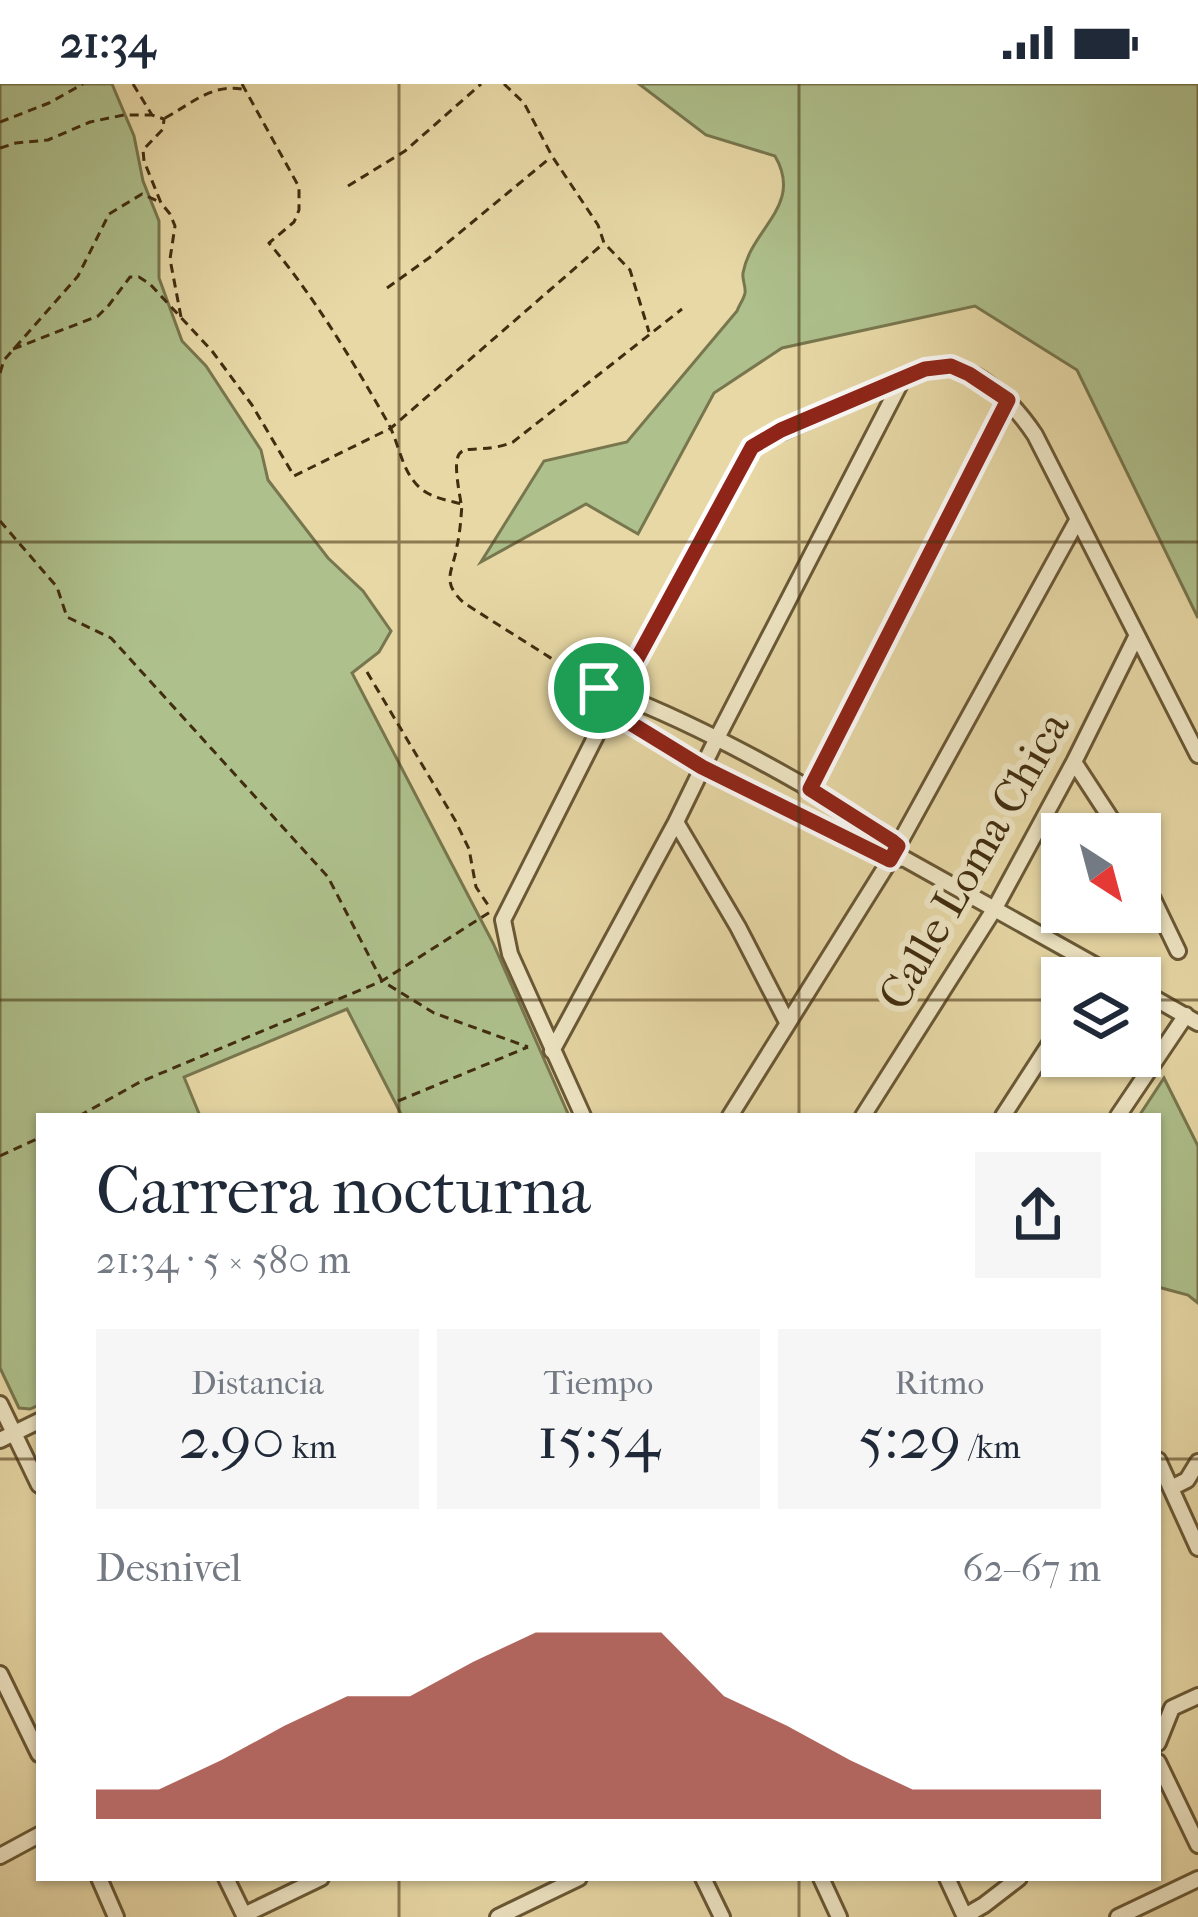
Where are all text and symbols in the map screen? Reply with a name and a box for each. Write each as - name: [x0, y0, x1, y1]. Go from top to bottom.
- text: 21:34: [60, 16, 155, 69]
- pin: [548, 637, 650, 739]
- icon: arrive: [566, 655, 632, 721]
- street label: Calle Loma Chica: [868, 702, 1081, 1019]
- north arrow: [1041, 813, 1161, 933]
- map controls: [1041, 813, 1161, 1077]
- button: layers: [1041, 957, 1161, 1077]
- button: share: [975, 1152, 1101, 1278]
- text: Carrera nocturna: [96, 1153, 590, 1230]
- text: 21:34 · 5 × 580 m: [96, 1237, 350, 1283]
- text: Distancia: [191, 1364, 324, 1403]
- text: Tiempo: [544, 1364, 653, 1403]
- text: Ritmo: [895, 1364, 984, 1403]
- text: 2.90: [179, 1403, 285, 1474]
- text: 15:54: [537, 1403, 660, 1474]
- text: 5:29: [858, 1403, 961, 1474]
- text: km: [285, 1428, 336, 1467]
- text: /km: [961, 1428, 1021, 1467]
- text: Desnivel: [96, 1545, 242, 1591]
- text: 62–67 m: [962, 1545, 1101, 1591]

